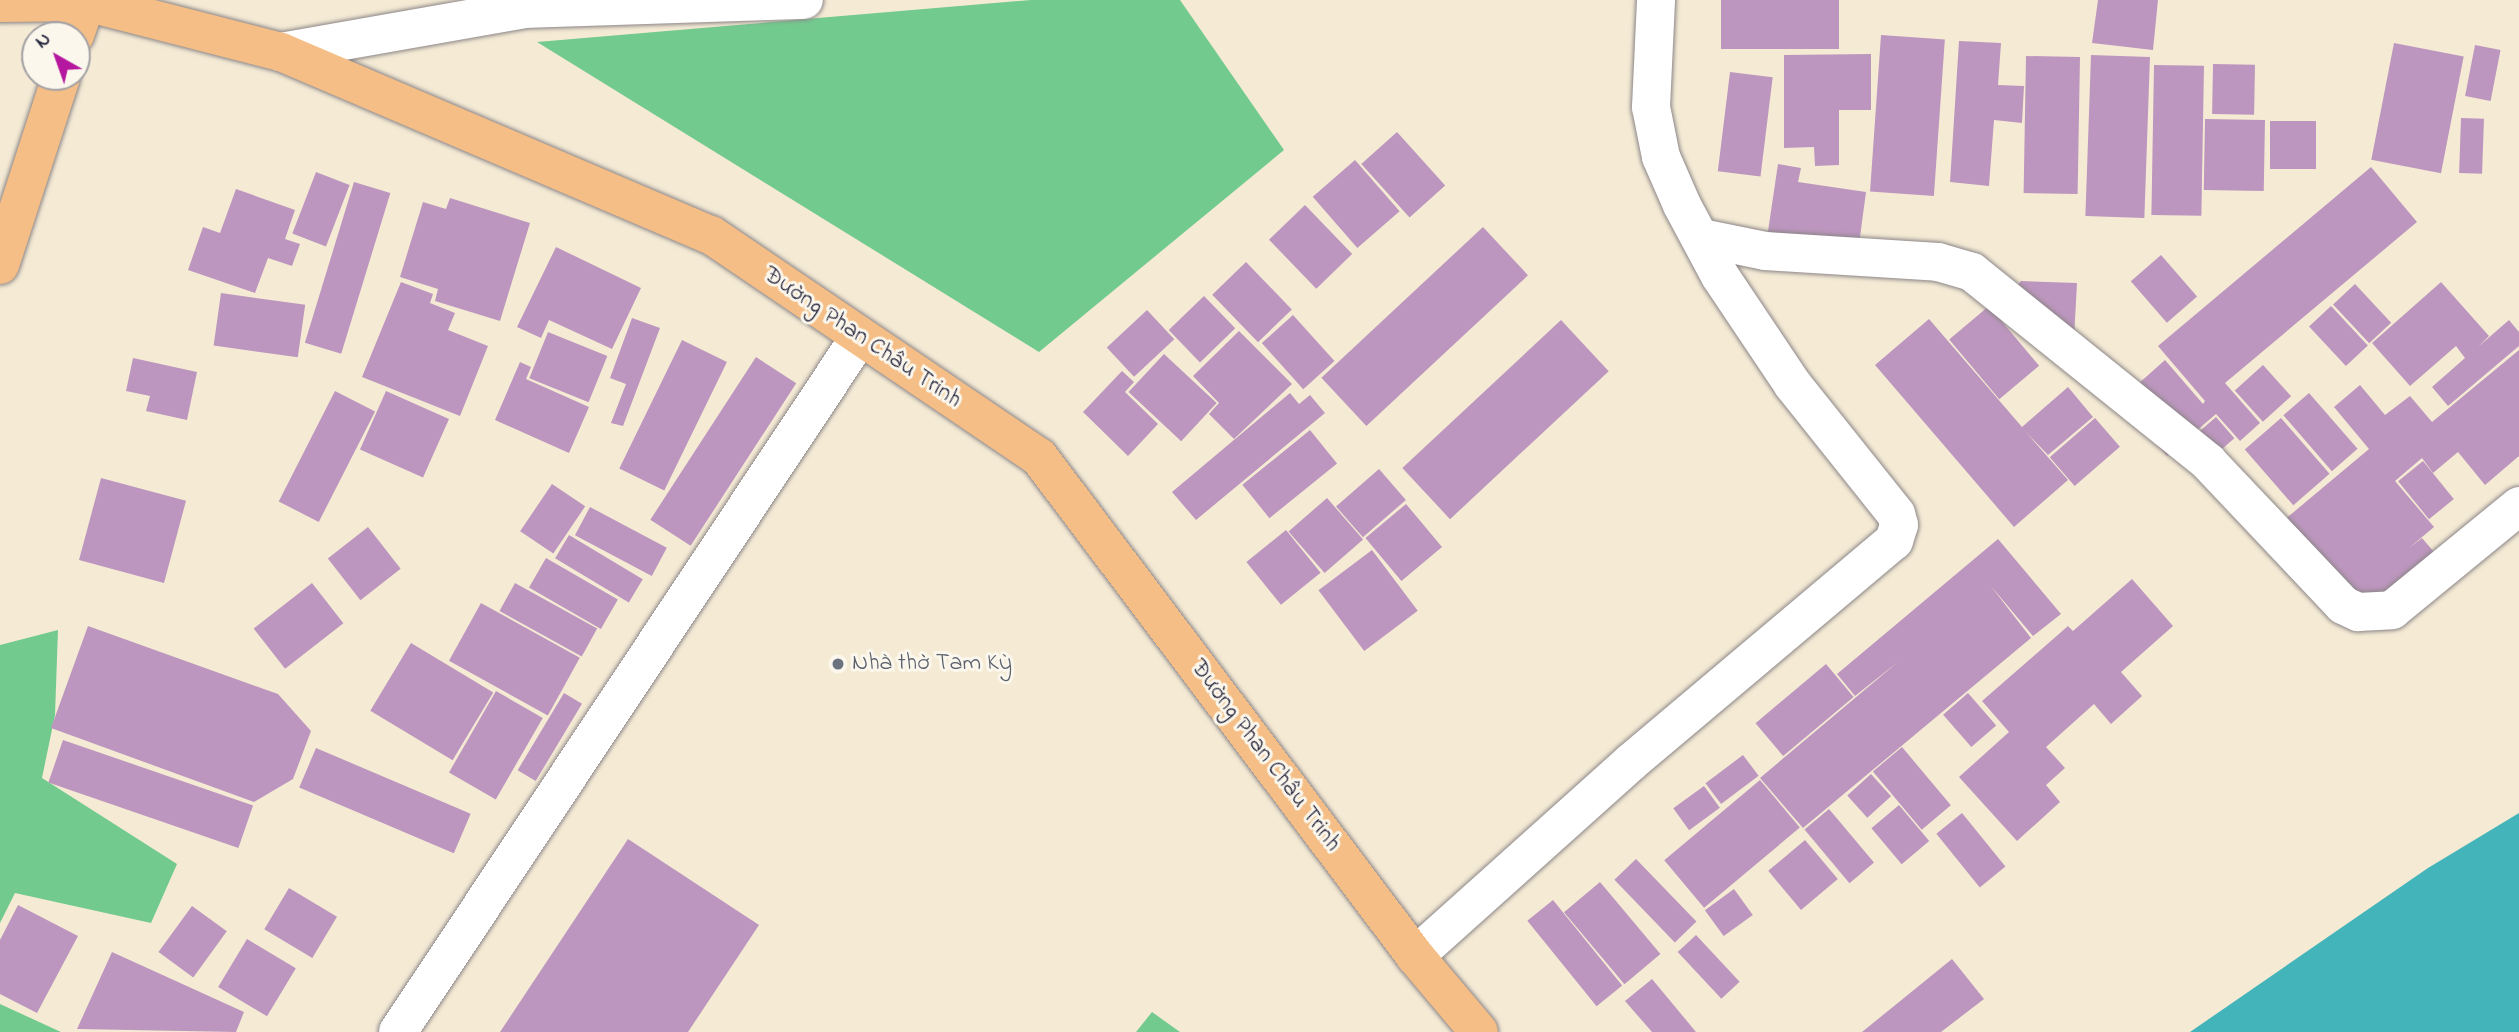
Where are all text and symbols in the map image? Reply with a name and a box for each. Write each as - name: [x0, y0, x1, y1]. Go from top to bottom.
- north arrow: [21, 21, 91, 91]
- text: N: [30, 27, 57, 56]
- street label: Đường Phan Châu Trinh: [757, 261, 967, 415]
- place label: Nhà thờ Tam Kỳ: [852, 650, 1012, 678]
- street label: Đường Phan Châu Trinh: [1183, 654, 1347, 858]
- marker: Nhà thờ Tam Kỳ: [830, 656, 846, 672]

